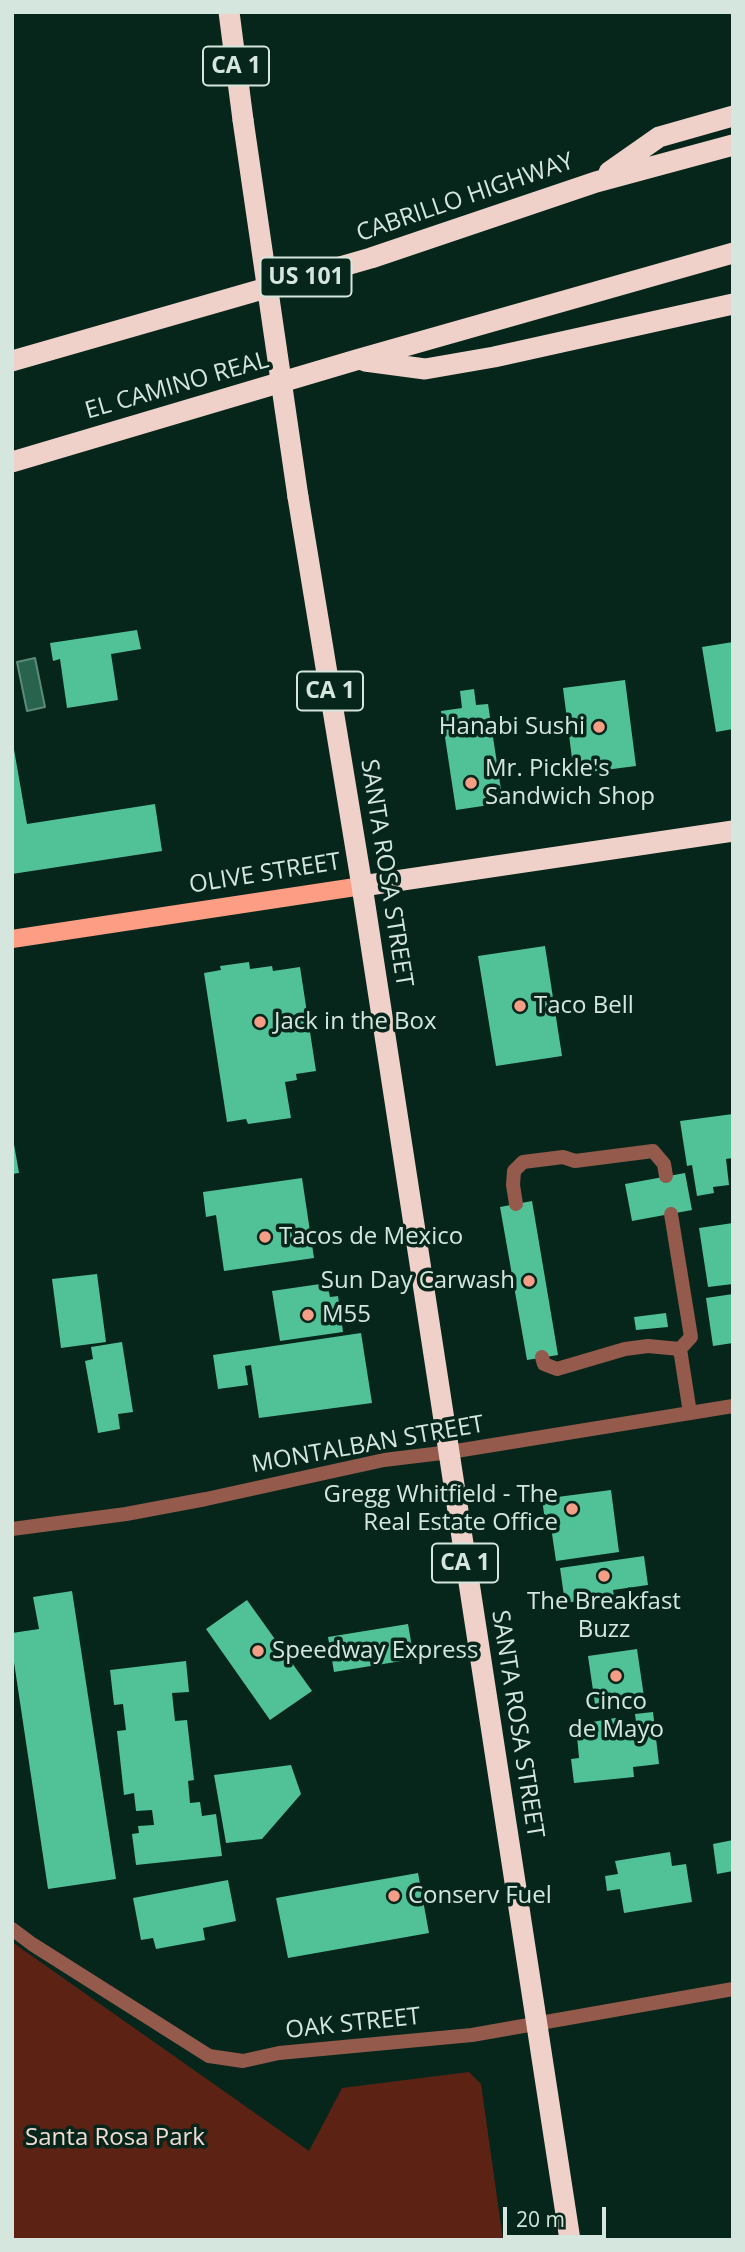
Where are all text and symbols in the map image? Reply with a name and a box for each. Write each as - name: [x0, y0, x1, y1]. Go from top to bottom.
- road number: CA 1: [203, 46, 269, 86]
- street label: CABRILLO HIGHWAY: [353, 147, 577, 249]
- road number: US 101: [260, 258, 352, 296]
- street label: EL CAMINO REAL: [82, 346, 272, 426]
- road number: CA 1: [297, 671, 363, 710]
- place label: Hanabi Sushi: [439, 713, 585, 741]
- marker: Hanabi Sushi: [591, 719, 607, 735]
- place label: Mr. Pickle's Sandwich Shop: [485, 755, 655, 811]
- street label: SANTA ROSA STREET: [354, 757, 418, 989]
- marker: Mr. Pickle's Sandwich Shop: [463, 775, 479, 791]
- street label: OLIVE STREET: [187, 848, 343, 900]
- place label: Taco Bell: [534, 992, 634, 1020]
- marker: Taco Bell: [512, 998, 528, 1014]
- place label: Jack in the Box: [274, 1008, 437, 1036]
- marker: Jack in the Box: [252, 1014, 268, 1030]
- place label: Tacos de Mexico: [279, 1223, 463, 1251]
- marker: Tacos de Mexico: [257, 1229, 273, 1245]
- place label: Sun Day Carwash: [321, 1267, 515, 1295]
- marker: Sun Day Carwash: [521, 1273, 537, 1289]
- place label: M55: [322, 1301, 371, 1329]
- marker: M55: [300, 1307, 316, 1323]
- street label: MONTALBAN STREET: [250, 1410, 486, 1480]
- place label: Gregg Whitfield - The Real Estate Office: [324, 1481, 558, 1537]
- marker: Gregg Whitfield - The Real Estate Office: [564, 1501, 580, 1517]
- road number: CA 1: [432, 1544, 498, 1582]
- marker: The Breakfast Buzz: [596, 1568, 612, 1584]
- place label: The Breakfast Buzz: [527, 1588, 681, 1644]
- street label: SANTA ROSA STREET: [485, 1608, 549, 1840]
- place label: Speedway Express: [272, 1637, 478, 1665]
- marker: Speedway Express: [250, 1643, 266, 1659]
- marker: Cinco de Mayo: [608, 1668, 624, 1684]
- place label: Cinco de Mayo: [568, 1688, 664, 1744]
- place label: Conserv Fuel: [408, 1882, 552, 1910]
- marker: Conserv Fuel: [386, 1888, 402, 1904]
- street label: OAK STREET: [284, 2003, 422, 2045]
- park label: Santa Rosa Park: [25, 2124, 205, 2152]
- scale bar: [507, 2192, 610, 2236]
- text: 20 m: [516, 2205, 565, 2233]

